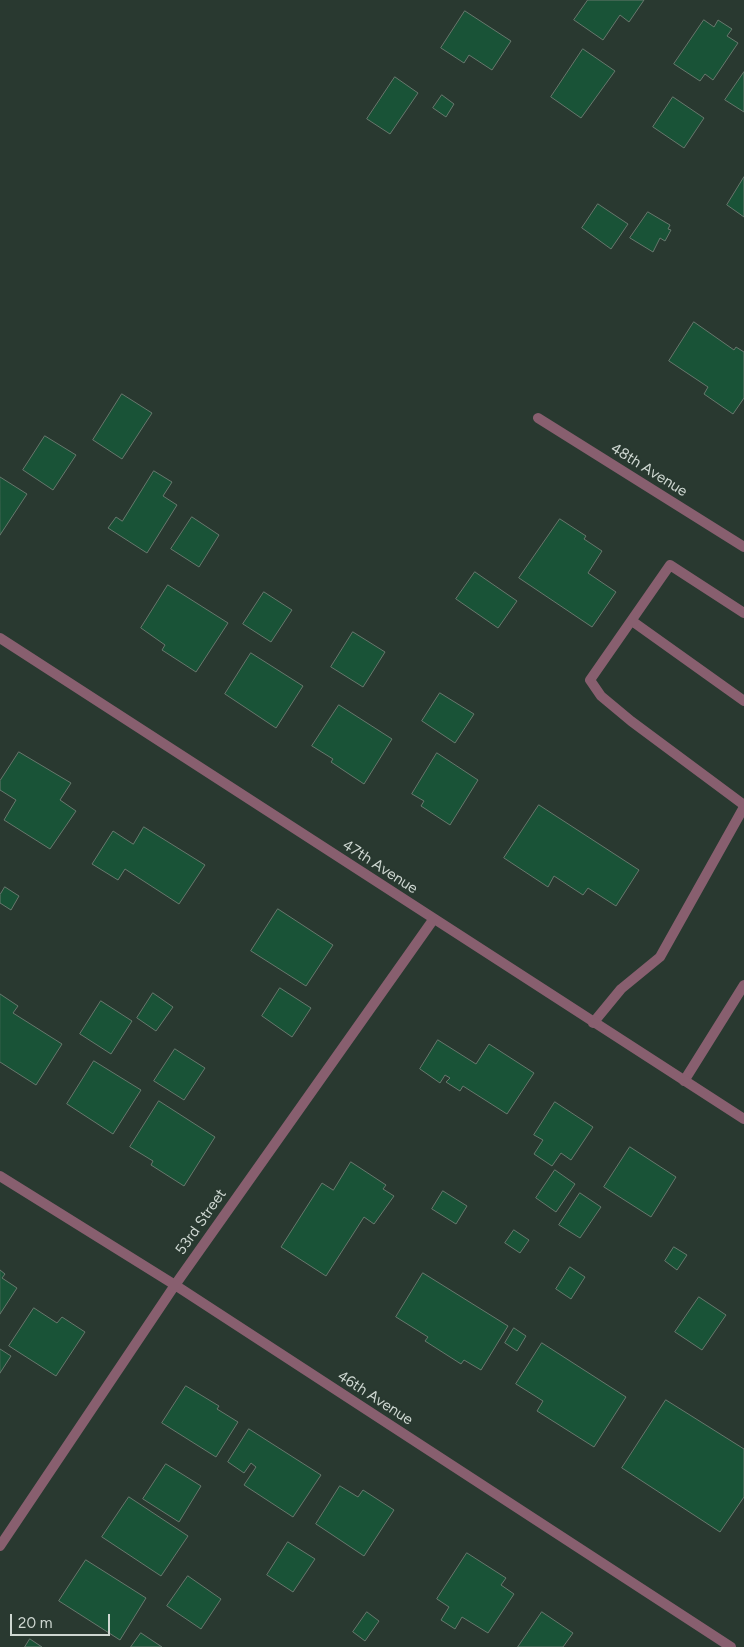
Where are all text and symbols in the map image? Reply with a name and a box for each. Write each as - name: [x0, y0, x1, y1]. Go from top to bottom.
- street label: 48th Avenue: [607, 439, 691, 501]
- street label: 47th Avenue: [339, 836, 421, 898]
- street label: 53rd Street: [172, 1186, 230, 1258]
- street label: 46th Avenue: [334, 1367, 416, 1429]
- scale bar: [12, 1604, 112, 1636]
- text: 20 m: [18, 1614, 52, 1632]

